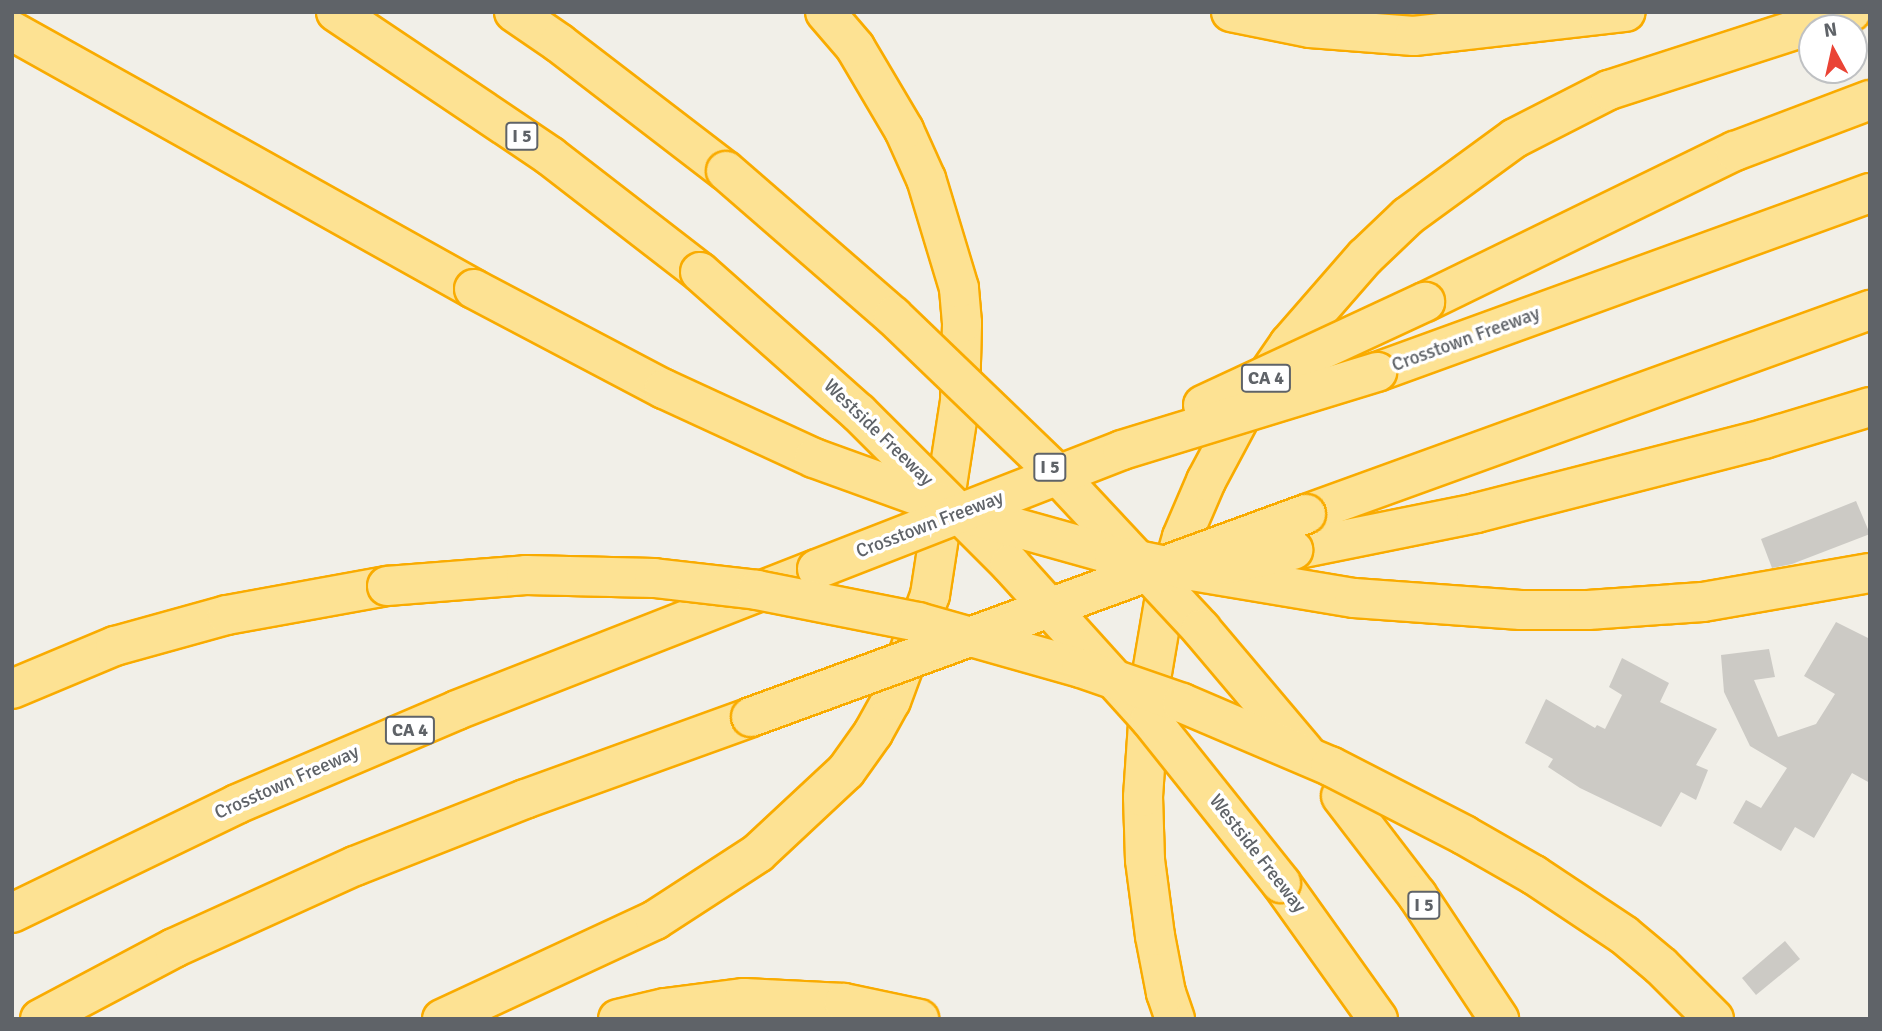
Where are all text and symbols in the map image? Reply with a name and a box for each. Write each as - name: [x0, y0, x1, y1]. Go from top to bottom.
- north arrow: [1798, 14, 1868, 84]
- text: N: [1822, 17, 1839, 43]
- road number: I 5: [504, 121, 540, 150]
- street label: Crosstown Freeway: [1389, 303, 1543, 377]
- road number: CA 4: [1240, 364, 1292, 392]
- street label: Westside Freeway: [818, 375, 938, 491]
- road number: I 5: [1032, 452, 1068, 481]
- street label: Crosstown Freeway: [853, 486, 1007, 564]
- road number: CA 4: [384, 716, 436, 744]
- street label: Crosstown Freeway: [211, 741, 363, 825]
- street label: Westside Freeway: [1204, 790, 1310, 918]
- road number: I 5: [1406, 890, 1442, 920]

